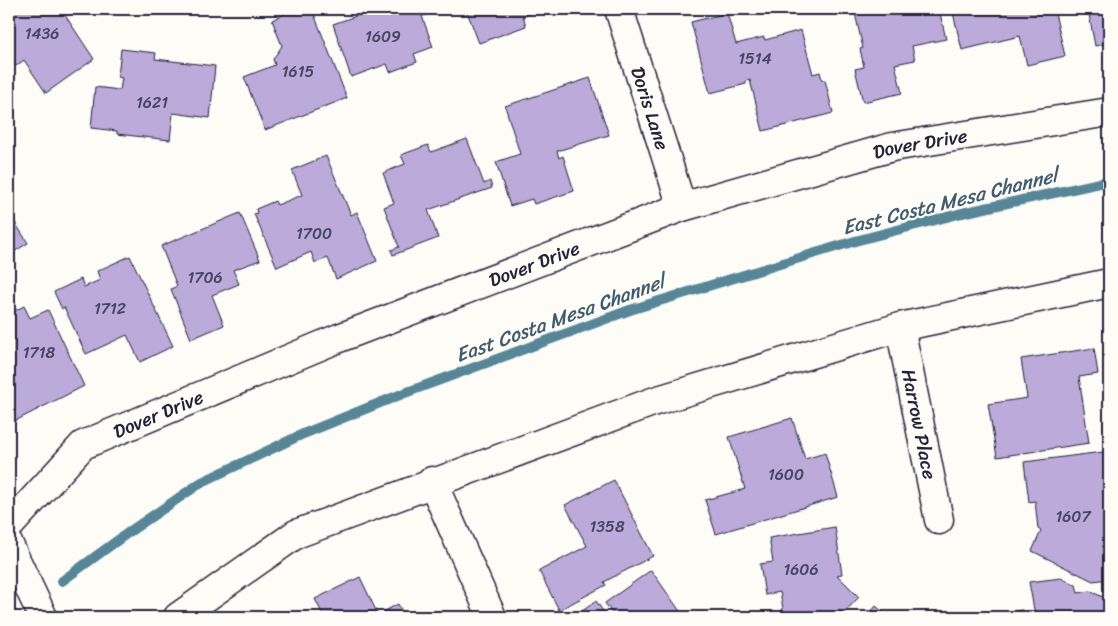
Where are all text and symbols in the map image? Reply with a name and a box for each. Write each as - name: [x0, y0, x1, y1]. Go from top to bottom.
- house number: 1436: [25, 19, 59, 48]
- house number: 1609: [365, 22, 401, 51]
- house number: 1514: [738, 44, 772, 73]
- house number: 1615: [282, 57, 315, 86]
- street label: Doris Lane: [621, 62, 679, 155]
- house number: 1621: [136, 88, 168, 117]
- street label: Dover Drive: [869, 119, 970, 169]
- water label: East Costa Mesa Channel: [839, 157, 1066, 245]
- house number: 1700: [296, 219, 332, 248]
- street label: Dover Drive: [484, 231, 585, 296]
- house number: 1706: [187, 263, 223, 292]
- water label: East Costa Mesa Channel: [450, 263, 674, 373]
- house number: 1712: [94, 294, 126, 323]
- house number: 1718: [23, 338, 56, 367]
- street label: Harrow Place: [892, 366, 946, 483]
- street label: Dover Drive: [108, 380, 209, 448]
- house number: 1600: [768, 460, 804, 489]
- house number: 1607: [1055, 502, 1091, 531]
- house number: 1358: [589, 512, 625, 541]
- house number: 1606: [783, 555, 819, 584]

